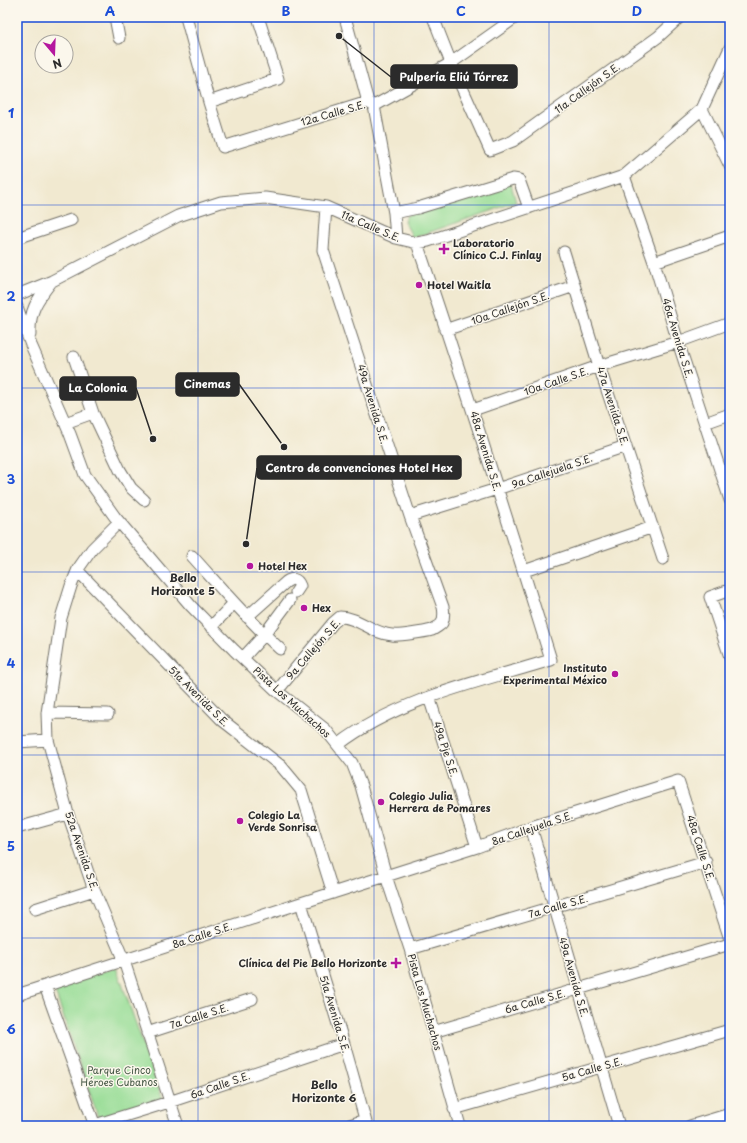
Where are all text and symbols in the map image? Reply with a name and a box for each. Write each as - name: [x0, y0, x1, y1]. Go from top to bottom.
- text: A: [105, 1, 115, 20]
- text: B: [282, 1, 291, 20]
- text: C: [456, 1, 466, 20]
- text: D: [632, 1, 642, 20]
- north arrow: [34, 34, 74, 74]
- text: N: [50, 54, 64, 73]
- street label: 11a Callejón S.E.: [551, 59, 622, 116]
- callout: Pulpería Eliú Tórrez: [391, 65, 517, 88]
- text: Pulpería Eliú Tórrez: [400, 68, 508, 85]
- street label: 12a Calle S.E.: [299, 96, 367, 129]
- text: 1: [8, 103, 14, 122]
- street label: 11a Calle S.E.: [339, 206, 403, 245]
- place label: Laboratorio Clínico C.J. Finlay: [453, 235, 542, 262]
- marker: Laboratorio Clínico C.J. Finlay: [438, 243, 450, 255]
- place label: Hotel Waitla: [427, 277, 492, 292]
- marker: Hotel Waitla: [414, 280, 424, 290]
- text: 2: [6, 286, 16, 305]
- street label: 10a Callejón S.E.: [469, 287, 551, 328]
- street label: 46a Avenida S.E.: [659, 296, 698, 380]
- street label: 49a Avenida S.E.: [354, 362, 393, 445]
- street label: 10a Calle S.E.: [522, 362, 590, 399]
- street label: 47a Avenida S.E.: [594, 365, 633, 447]
- callout: Cinemas: [176, 373, 239, 396]
- text: Cinemas: [183, 375, 231, 392]
- callout: La Colonia: [60, 377, 136, 400]
- text: La Colonia: [69, 379, 128, 396]
- street label: 48a Avenida S.E.: [467, 409, 506, 493]
- street label: 9a Callejuela S.E.: [509, 450, 594, 491]
- callout: Centro de convenciones Hotel Hex: [257, 456, 461, 479]
- text: Centro de convenciones Hotel Hex: [265, 459, 453, 476]
- text: 3: [7, 469, 16, 488]
- place label: Hotel Hex: [258, 558, 307, 573]
- marker: Hotel Hex: [245, 561, 255, 571]
- district label: Bello Horizonte 5: [151, 569, 215, 599]
- place label: Hex: [312, 600, 331, 615]
- marker: Hex: [299, 603, 309, 613]
- street label: 9a Callejón S.E.: [282, 615, 343, 682]
- text: 4: [7, 653, 16, 672]
- place label: Instituto Experimental México: [503, 660, 607, 687]
- street label: 51a Avenida S.E.: [166, 662, 233, 729]
- street label: Pista Los Muchachos: [250, 663, 335, 741]
- marker: Instituto Experimental México: [610, 669, 620, 679]
- street label: 49a Pje S.E.: [430, 719, 462, 779]
- place label: Colegio Julia Herrera de Pomares: [389, 788, 491, 815]
- marker: Colegio Julia Herrera de Pomares: [376, 797, 386, 807]
- place label: Colegio La Verde Sonrisa: [248, 807, 318, 834]
- street label: 8a Callejuela S.E.: [489, 807, 574, 848]
- street label: 52a Avenida S.E.: [62, 809, 103, 892]
- street label: 48a Calle S.E.: [684, 813, 719, 883]
- marker: Colegio La Verde Sonrisa: [235, 816, 245, 826]
- text: 5: [7, 836, 15, 855]
- street label: 7a Calle S.E.: [526, 890, 589, 921]
- street label: 8a Calle S.E.: [170, 918, 234, 951]
- street label: 49a Avenida S.E.: [556, 935, 593, 1018]
- street label: Pista Los Muchachos: [404, 952, 447, 1052]
- place label: Clínica del Pie Bello Horizonte: [239, 955, 388, 970]
- marker: Clínica del Pie Bello Horizonte: [390, 957, 402, 969]
- street label: 51a Avenida S.E.: [317, 973, 354, 1054]
- street label: 6a Calle S.E.: [503, 985, 567, 1016]
- street label: 7a Calle S.E.: [168, 999, 230, 1032]
- text: 6: [6, 1019, 16, 1038]
- street label: 5a Calle S.E.: [560, 1053, 624, 1084]
- park label: Parque Cinco Héroes Cubanos: [81, 1062, 158, 1089]
- street label: 6a Calle S.E.: [188, 1067, 252, 1102]
- district label: Bello Horizonte 6: [292, 1076, 357, 1106]

